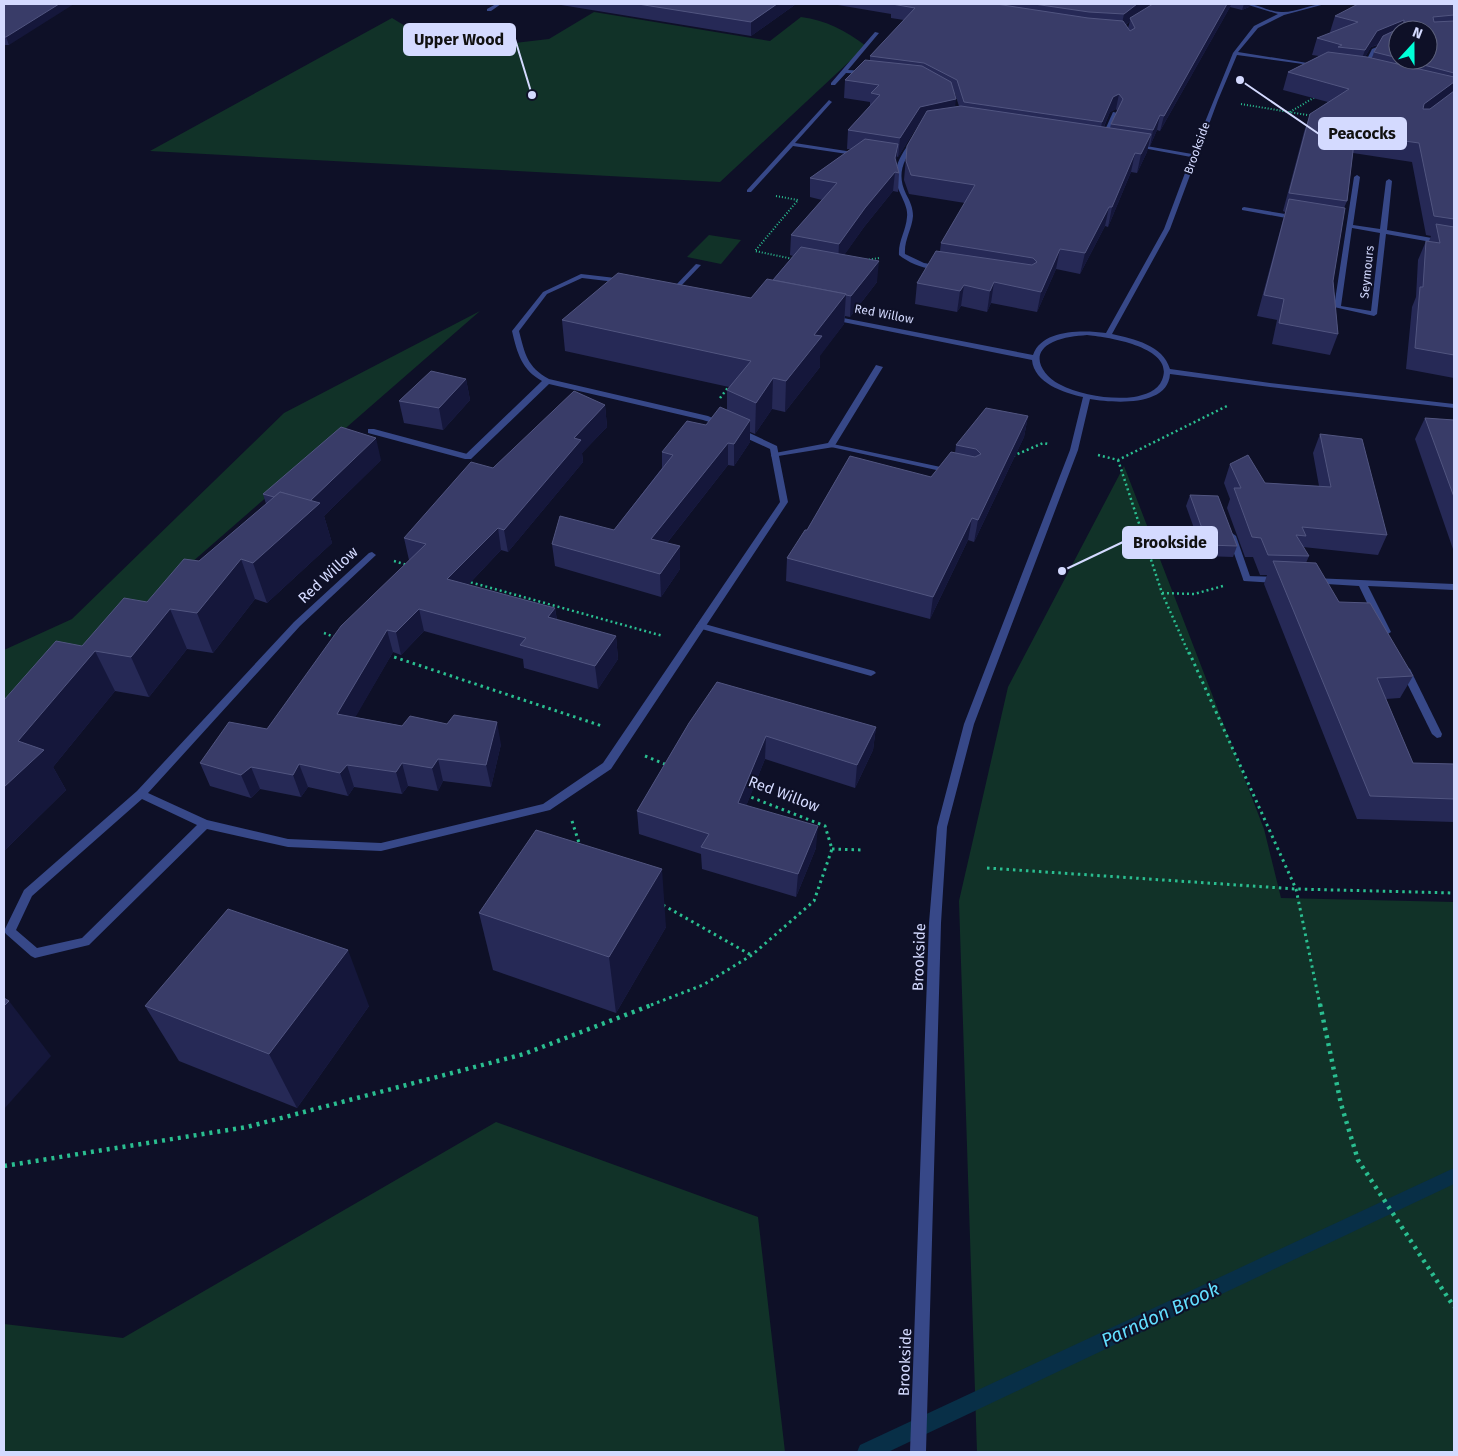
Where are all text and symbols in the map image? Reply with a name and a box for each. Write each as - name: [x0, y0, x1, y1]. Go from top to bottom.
- north arrow: [1388, 20, 1438, 70]
- callout: Upper Wood: [404, 24, 515, 55]
- text: N: [1410, 24, 1425, 43]
- text: Upper Wood: [414, 30, 504, 49]
- callout: Peacocks: [1319, 118, 1406, 149]
- street label: Brookside: [1181, 120, 1213, 176]
- text: Peacocks: [1328, 124, 1396, 143]
- street label: Seymours: [1357, 244, 1377, 299]
- street label: Red Willow: [853, 301, 915, 327]
- callout: Brookside: [1123, 527, 1217, 558]
- text: Brookside: [1133, 533, 1207, 552]
- street label: Red Willow: [294, 543, 362, 607]
- street label: Red Willow: [746, 772, 822, 816]
- street label: Brookside: [909, 923, 929, 991]
- water label: Parndon Brook: [1097, 1277, 1223, 1352]
- street label: Brookside: [895, 1328, 915, 1396]

